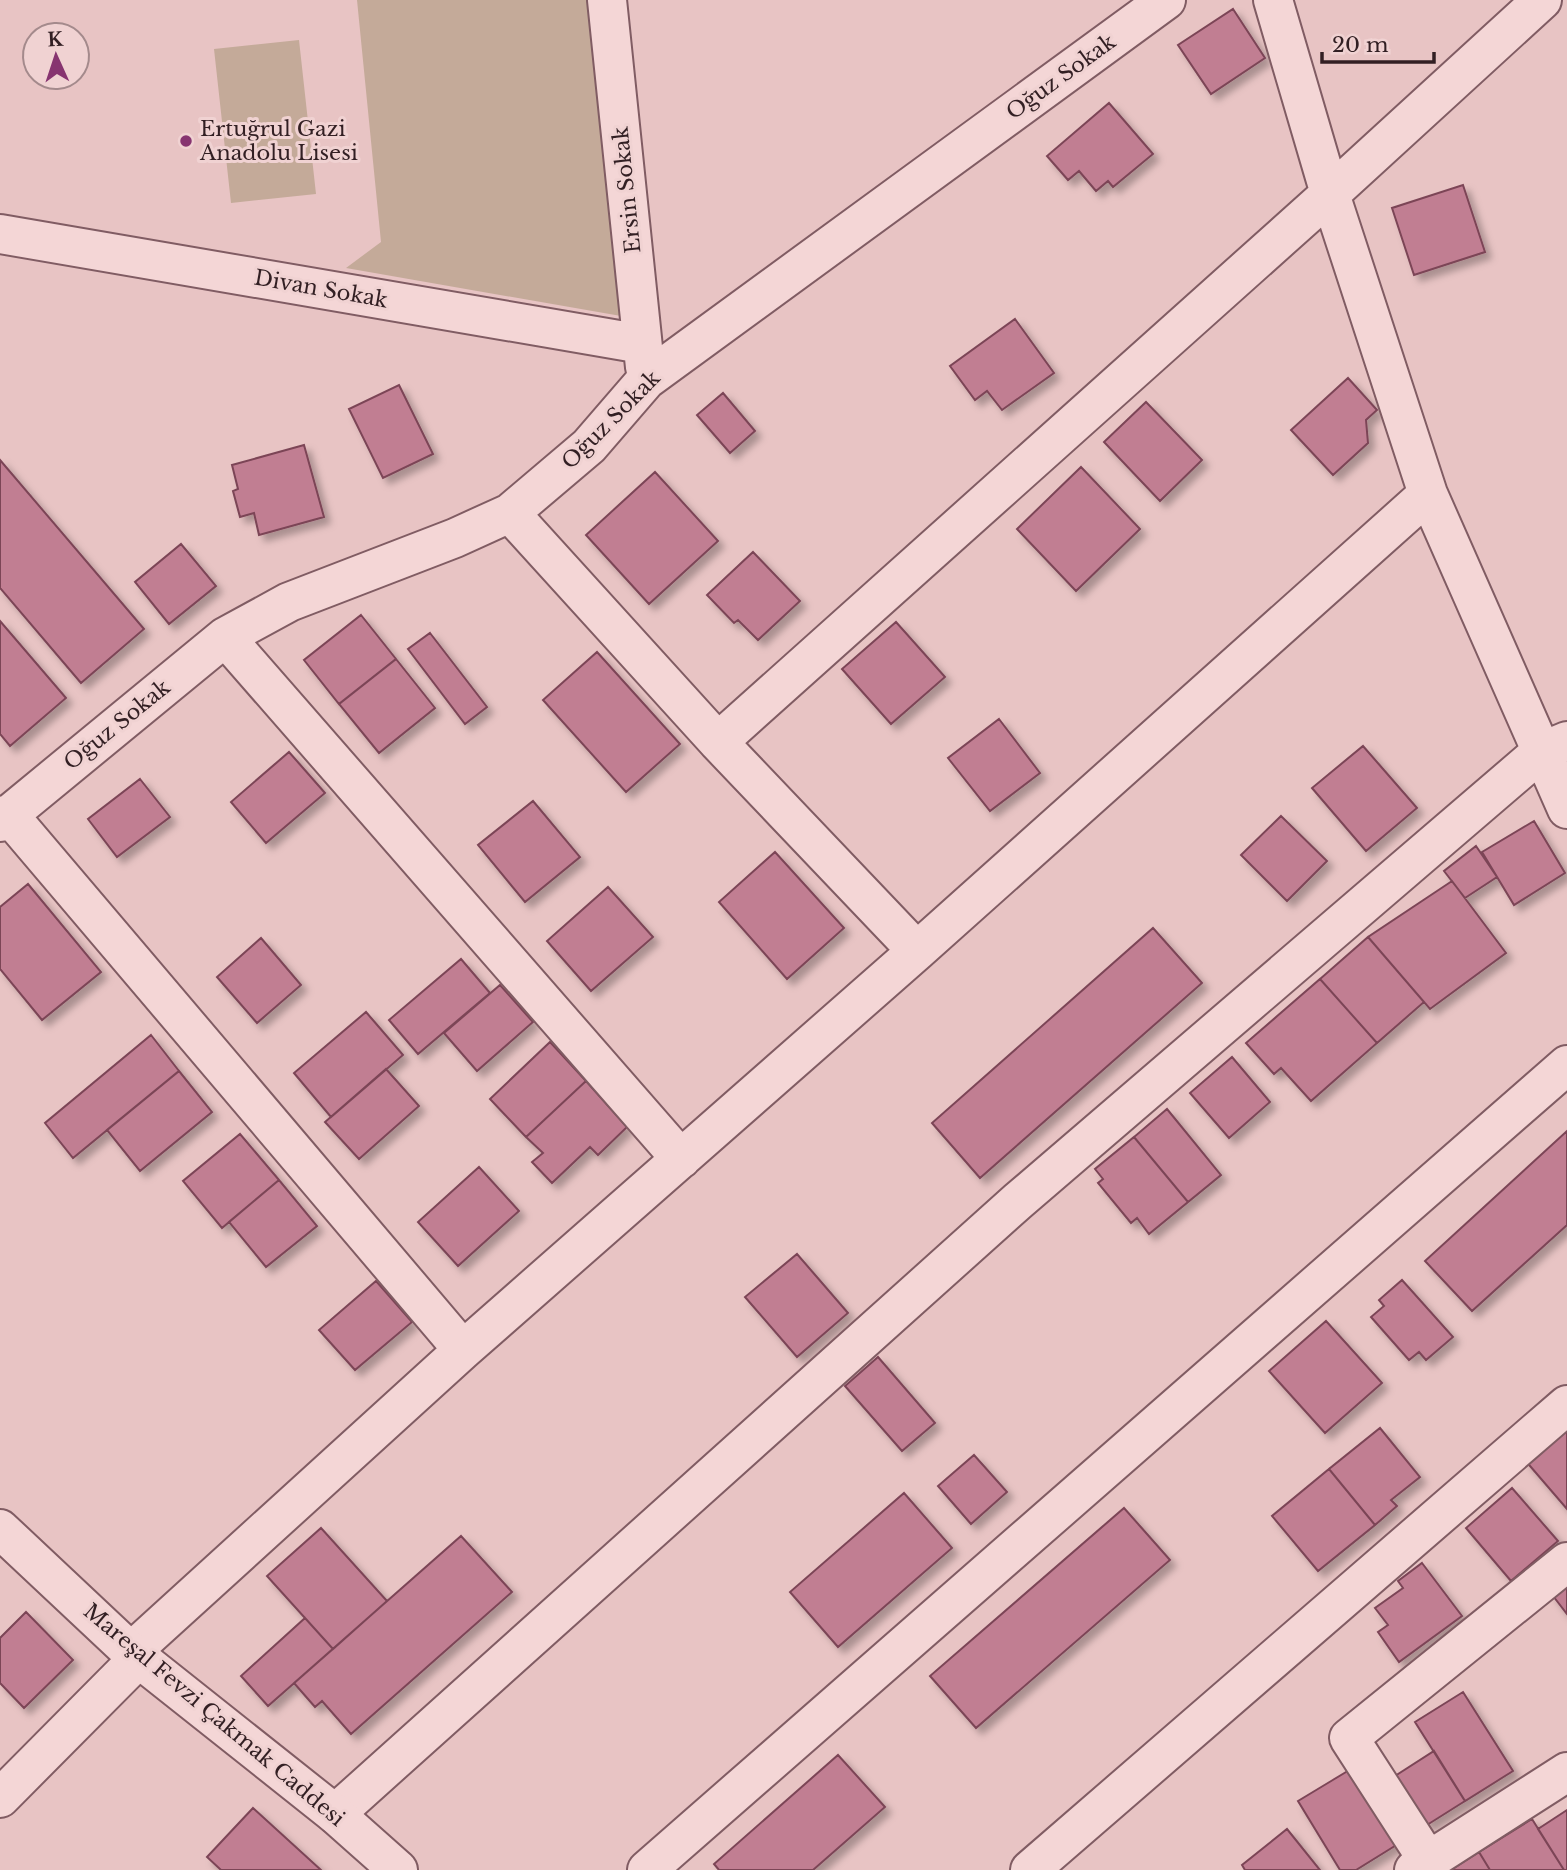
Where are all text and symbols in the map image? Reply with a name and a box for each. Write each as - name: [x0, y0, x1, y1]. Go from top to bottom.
- north arrow: [21, 21, 91, 91]
- scale bar: [1322, 21, 1434, 65]
- text: K: [47, 28, 65, 51]
- street label: Oğuz Sokak: [1001, 29, 1121, 125]
- text: 20 m: [1332, 32, 1389, 58]
- place label: Ertuğrul Gazi Anadolu Lisesi: [199, 116, 358, 166]
- street label: Ersin Sokak: [607, 125, 647, 255]
- marker: Ertuğrul Gazi Anadolu Lisesi: [178, 133, 194, 149]
- street label: Divan Sokak: [252, 264, 390, 314]
- street label: Oğuz Sokak: [556, 365, 666, 475]
- street label: Oğuz Sokak: [59, 674, 175, 776]
- street label: Mareşal Fevzi Çakmak Caddesi: [78, 1598, 350, 1832]

